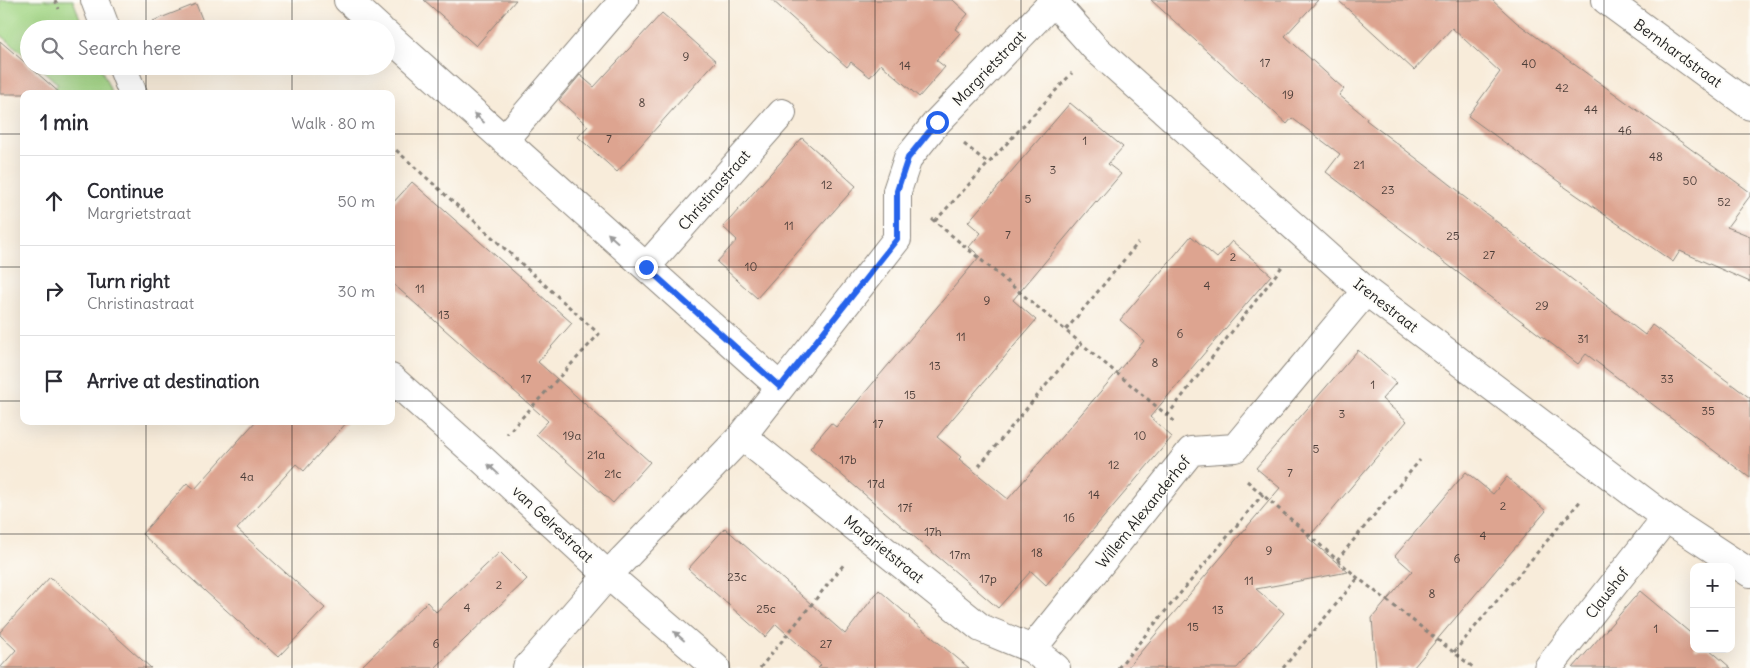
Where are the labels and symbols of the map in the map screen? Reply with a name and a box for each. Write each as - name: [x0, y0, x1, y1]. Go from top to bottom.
- street label: Bernhardstraat: [1630, 15, 1726, 91]
- street label: Margrietstraat: [948, 26, 1030, 110]
- house number: 9: [683, 49, 690, 64]
- house number: 17: [1260, 55, 1270, 70]
- house number: 40: [1522, 56, 1537, 71]
- house number: 14: [899, 58, 911, 73]
- house number: 42: [1555, 80, 1569, 95]
- house number: 19: [1282, 87, 1294, 102]
- house number: 8: [639, 95, 646, 110]
- house number: 44: [1584, 102, 1598, 117]
- route start: [926, 111, 949, 134]
- one-way arrow: [474, 112, 486, 124]
- house number: 46: [1618, 123, 1632, 138]
- house number: 7: [606, 131, 612, 146]
- house number: 1: [1083, 133, 1087, 148]
- street label: Christinastraat: [674, 146, 754, 234]
- house number: 48: [1649, 149, 1663, 164]
- house number: 21: [1353, 157, 1365, 172]
- house number: 3: [1050, 162, 1057, 177]
- house number: 50: [1683, 173, 1698, 188]
- house number: 12: [821, 177, 833, 192]
- house number: 23: [1381, 182, 1395, 197]
- house number: 5: [1025, 191, 1032, 206]
- house number: 52: [1717, 194, 1731, 209]
- house number: 11: [784, 218, 794, 233]
- house number: 7: [1005, 227, 1011, 242]
- house number: 25: [1446, 228, 1460, 243]
- one-way arrow: [608, 232, 620, 244]
- house number: 27: [1483, 247, 1495, 262]
- house number: 2: [1230, 249, 1237, 264]
- route end: [635, 256, 658, 279]
- house number: 10: [745, 259, 757, 274]
- street label: Irenestraat: [1350, 274, 1422, 336]
- house number: 4: [1204, 278, 1211, 293]
- house number: 11: [415, 281, 425, 296]
- house number: 9: [984, 293, 991, 308]
- house number: 29: [1535, 298, 1549, 313]
- house number: 13: [438, 307, 450, 322]
- house number: 6: [1177, 326, 1184, 341]
- house number: 11: [956, 329, 966, 344]
- house number: 31: [1577, 331, 1589, 346]
- house number: 8: [1152, 355, 1159, 370]
- house number: 13: [929, 358, 941, 373]
- house number: 17: [521, 371, 531, 386]
- house number: 33: [1660, 371, 1674, 386]
- house number: 1: [1371, 377, 1375, 392]
- house number: 15: [904, 387, 916, 402]
- house number: 35: [1701, 403, 1715, 418]
- house number: 3: [1339, 406, 1346, 421]
- house number: 17: [873, 416, 883, 431]
- house number: 19a: [563, 428, 581, 443]
- house number: 10: [1134, 428, 1146, 443]
- house number: 5: [1313, 441, 1320, 456]
- house number: 21a: [587, 447, 605, 462]
- street label: Willem Alexanderhof: [1092, 451, 1195, 572]
- house number: 17b: [839, 452, 857, 467]
- house number: 12: [1108, 457, 1120, 472]
- one-way arrow: [488, 463, 500, 475]
- house number: 7: [1287, 465, 1293, 480]
- house number: 21c: [604, 466, 622, 481]
- house number: 4a: [240, 469, 254, 484]
- house number: 17d: [867, 476, 885, 491]
- street label: van Gelrestraat: [508, 482, 598, 566]
- house number: 14: [1088, 487, 1100, 502]
- house number: 2: [1500, 498, 1507, 513]
- house number: 17f: [898, 500, 913, 515]
- house number: 16: [1063, 510, 1075, 525]
- street label: Margrietstraat: [840, 511, 928, 587]
- house number: 17h: [924, 524, 942, 539]
- house number: 4: [1480, 528, 1487, 543]
- house number: 9: [1266, 543, 1273, 558]
- house number: 18: [1031, 545, 1043, 560]
- house number: 17m: [949, 547, 971, 562]
- house number: 6: [1454, 551, 1461, 566]
- street label: Claushof: [1581, 563, 1633, 622]
- house number: 23c: [727, 569, 747, 584]
- house number: 17p: [979, 571, 997, 586]
- house number: 11: [1244, 573, 1254, 588]
- house number: 2: [496, 577, 503, 592]
- house number: 8: [1429, 586, 1436, 601]
- house number: 4: [464, 600, 471, 615]
- house number: 25c: [756, 601, 776, 616]
- house number: 13: [1212, 602, 1224, 617]
- house number: 15: [1187, 619, 1199, 634]
- house number: 1: [1654, 621, 1658, 636]
- one-way arrow: [673, 631, 686, 642]
- house number: 6: [433, 636, 440, 651]
- house number: 27: [820, 636, 832, 651]

